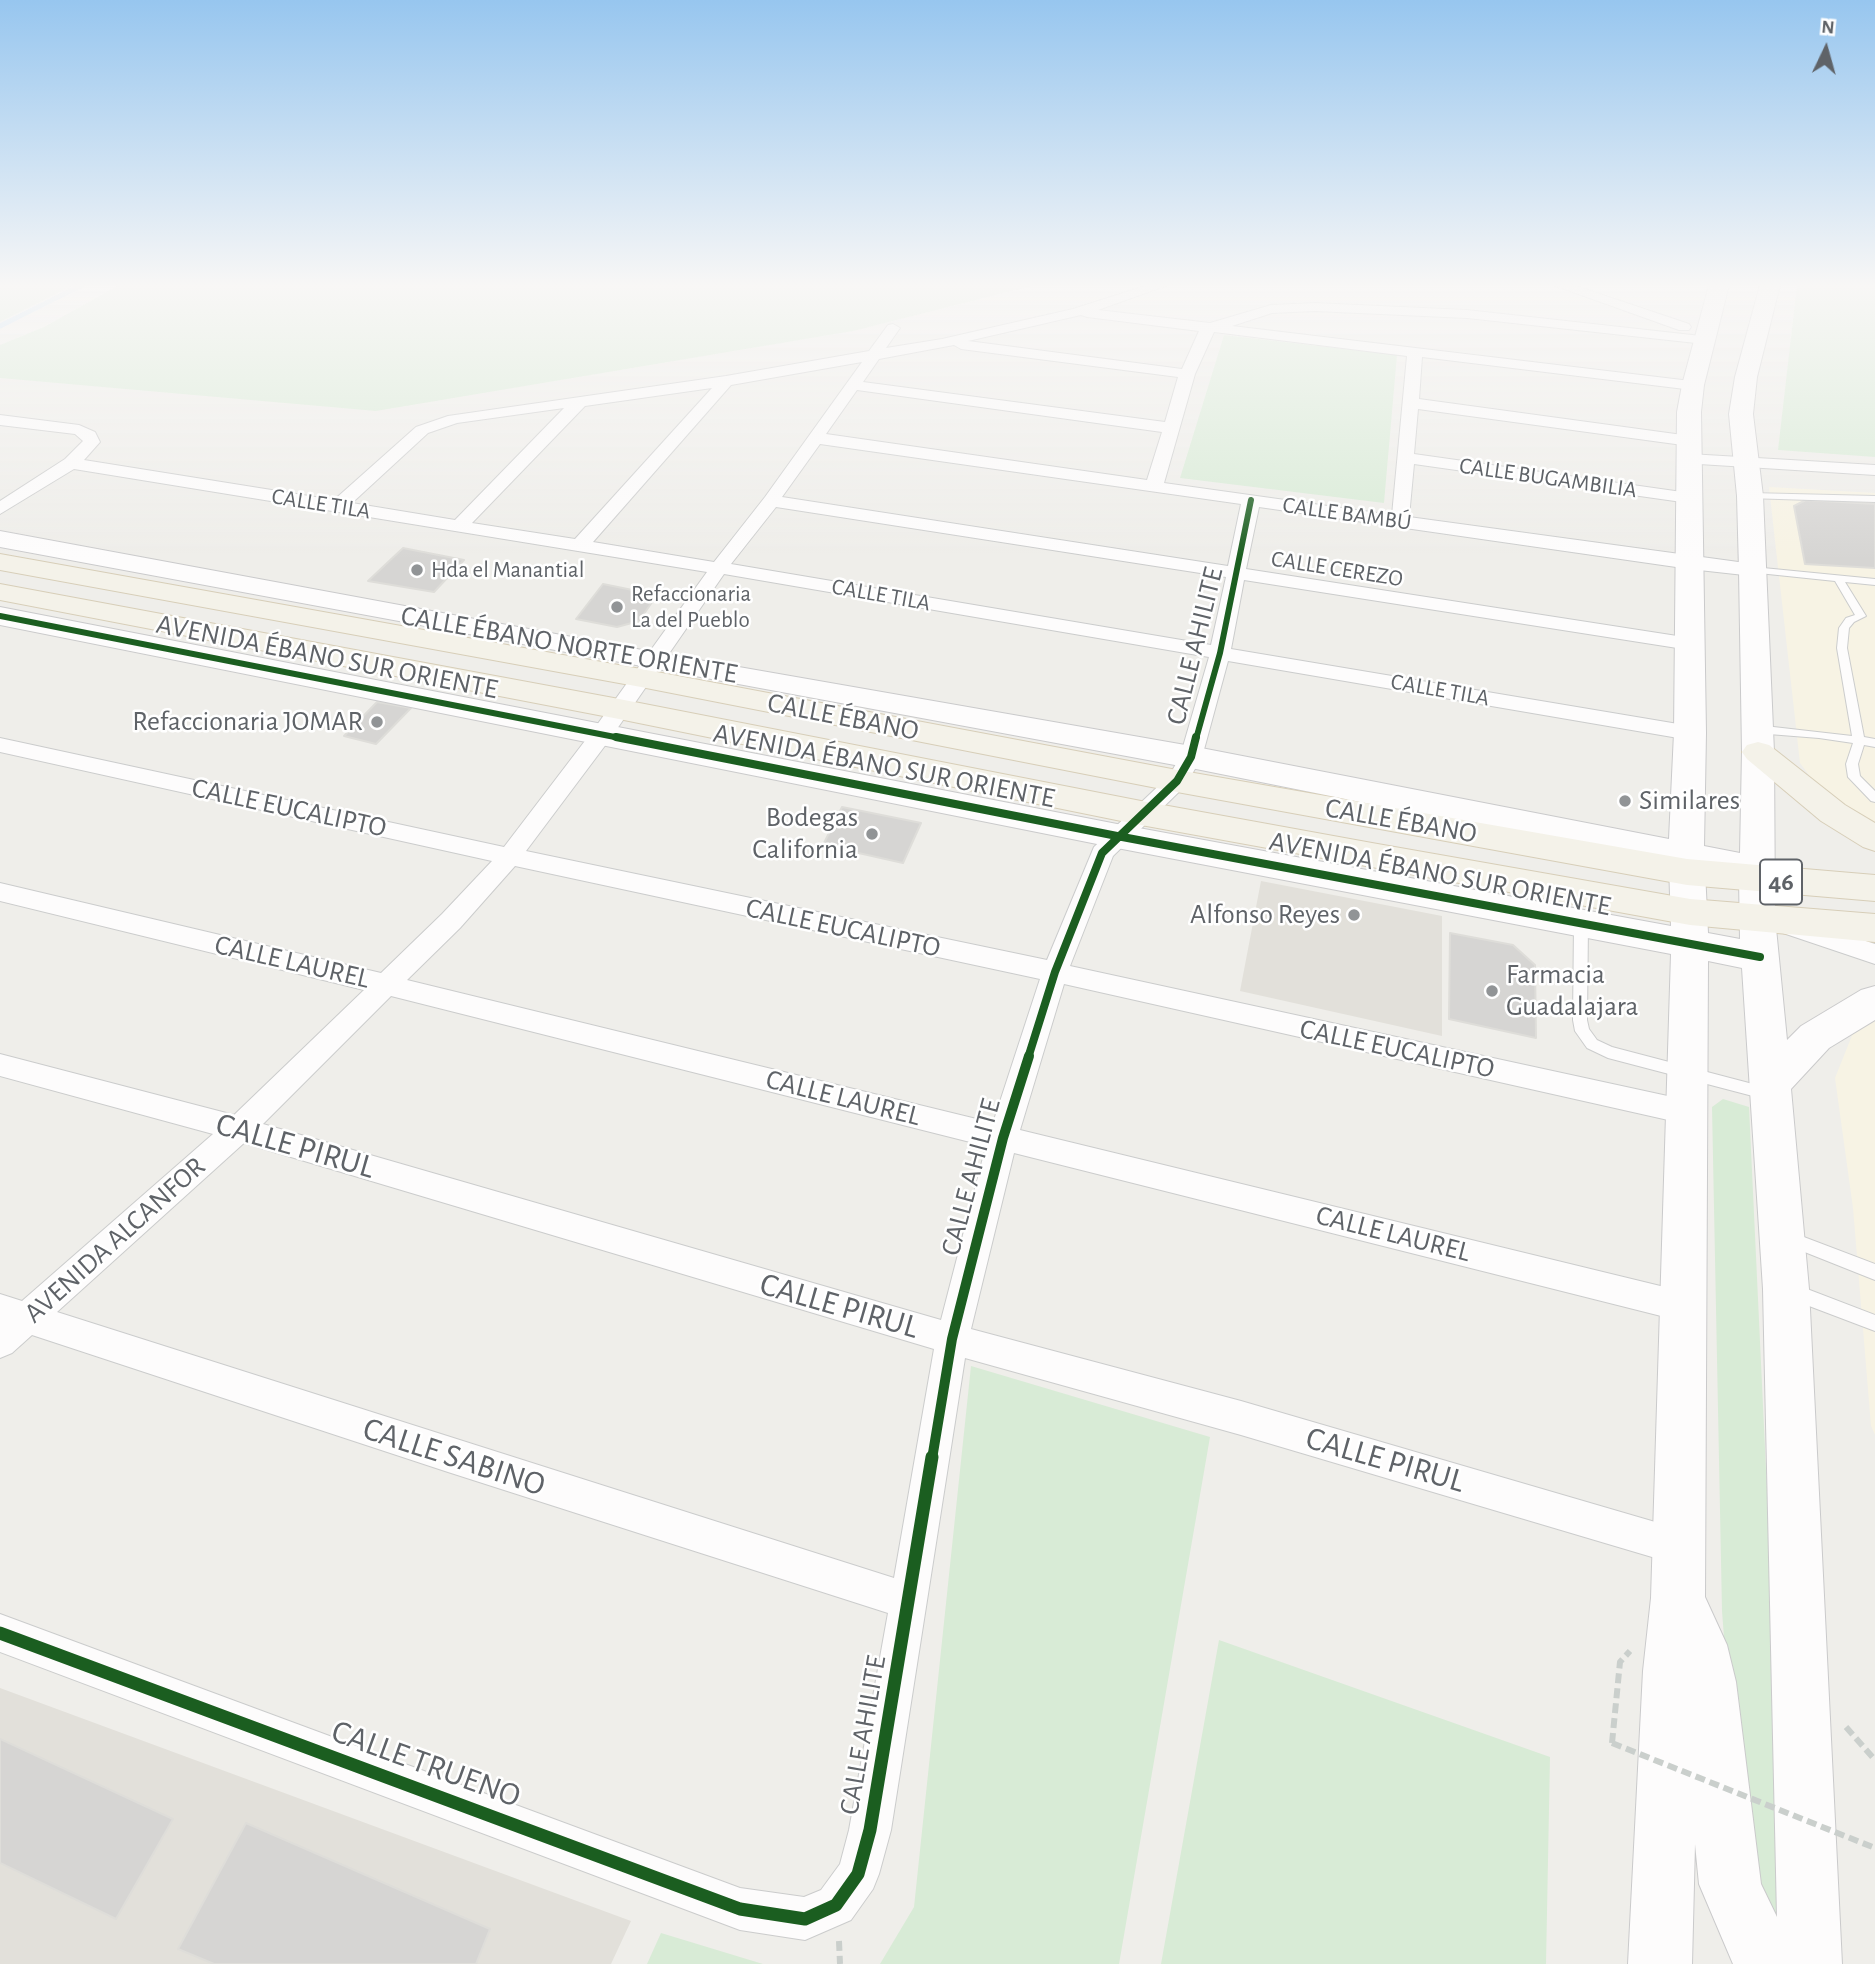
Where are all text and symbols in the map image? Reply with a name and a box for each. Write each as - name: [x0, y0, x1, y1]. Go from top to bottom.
- north arrow: [1791, 14, 1861, 84]
- text: N: [1820, 18, 1835, 38]
- street label: CALLE BUGAMBILIA: [1458, 452, 1638, 504]
- street label: CALLE TILA: [270, 483, 372, 525]
- street label: CALLE BAMBÚ: [1281, 491, 1413, 537]
- street label: CALLE CEREZO: [1269, 545, 1405, 593]
- place label: Hda el Manantial: [431, 556, 584, 584]
- marker: Hda el Manantial: [409, 562, 425, 578]
- street label: CALLE AHILITE: [1159, 564, 1231, 728]
- street label: CALLE TILA: [830, 573, 932, 617]
- place label: Refaccionaria La del Pueblo: [631, 580, 751, 634]
- street label: CALLE ÉBANO NORTE ORIENTE: [398, 599, 740, 691]
- marker: Refaccionaria La del Pueblo: [609, 599, 625, 615]
- street label: AVENIDA ÉBANO SUR ORIENTE: [154, 607, 500, 707]
- street label: CALLE TILA: [1389, 668, 1491, 712]
- street label: CALLE ÉBANO: [765, 686, 921, 748]
- place label: Refaccionaria JOMAR: [132, 705, 363, 739]
- marker: Refaccionaria JOMAR: [369, 714, 385, 730]
- street label: AVENIDA ÉBANO SUR ORIENTE: [711, 716, 1057, 816]
- street label: CALLE EUCALIPTO: [189, 771, 389, 845]
- place label: Similares: [1639, 784, 1740, 818]
- street label: CALLE ÉBANO: [1323, 791, 1479, 851]
- marker: Similares: [1617, 793, 1633, 809]
- place label: Bodegas California: [752, 801, 858, 867]
- street label: AVENIDA ÉBANO SUR ORIENTE: [1267, 824, 1613, 924]
- marker: Bodegas California: [864, 826, 880, 842]
- road number: 46: [1760, 860, 1802, 904]
- street label: CALLE EUCALIPTO: [743, 891, 943, 965]
- place label: Alfonso Reyes: [1190, 898, 1340, 932]
- marker: Alfonso Reyes: [1346, 907, 1362, 923]
- street label: CALLE LAUREL: [211, 928, 373, 996]
- place label: Farmacia Guadalajara: [1506, 958, 1638, 1024]
- marker: Farmacia Guadalajara: [1484, 983, 1500, 999]
- street label: CALLE EUCALIPTO: [1297, 1012, 1497, 1086]
- street label: CALLE LAUREL: [762, 1063, 924, 1133]
- street label: CALLE AHILITE: [934, 1095, 1008, 1259]
- street label: CALLE PIRUL: [211, 1104, 379, 1188]
- street label: AVENIDA ALCANFOR: [17, 1150, 213, 1330]
- street label: CALLE LAUREL: [1312, 1199, 1474, 1269]
- street label: CALLE PIRUL: [755, 1264, 923, 1348]
- street label: CALLE SABINO: [358, 1409, 550, 1505]
- street label: CALLE PIRUL: [1301, 1418, 1469, 1502]
- street label: CALLE AHILITE: [832, 1653, 894, 1817]
- street label: CALLE TRUENO: [326, 1711, 526, 1817]

